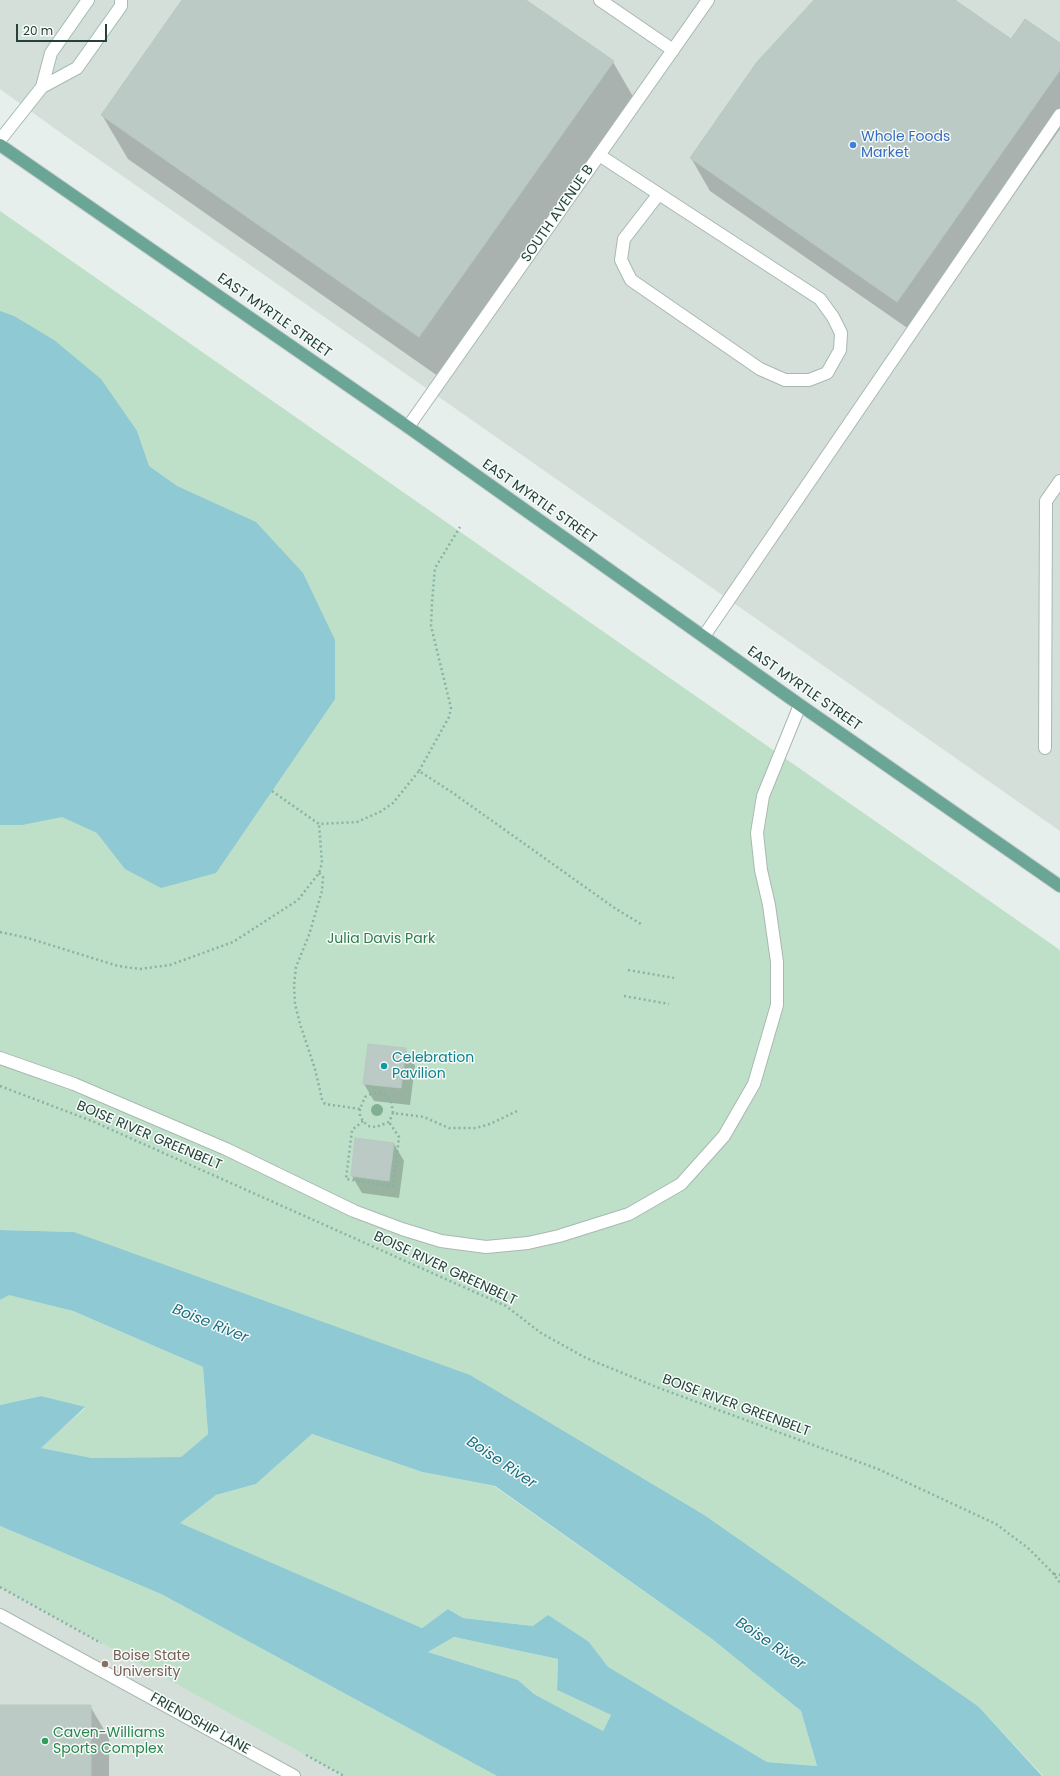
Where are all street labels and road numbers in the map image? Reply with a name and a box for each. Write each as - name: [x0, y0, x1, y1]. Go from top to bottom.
- street label: SOUTH AVENUE B: [518, 162, 598, 266]
- street label: EAST MYRTLE STREET: [214, 270, 334, 362]
- street label: EAST MYRTLE STREET: [479, 456, 599, 548]
- street label: EAST MYRTLE STREET: [744, 643, 864, 735]
- street label: BOISE RIVER GREENBELT: [74, 1098, 224, 1174]
- street label: BOISE RIVER GREENBELT: [371, 1228, 519, 1310]
- street label: BOISE RIVER GREENBELT: [660, 1371, 812, 1441]
- street label: FRIENDSHIP LANE: [147, 1690, 253, 1758]

